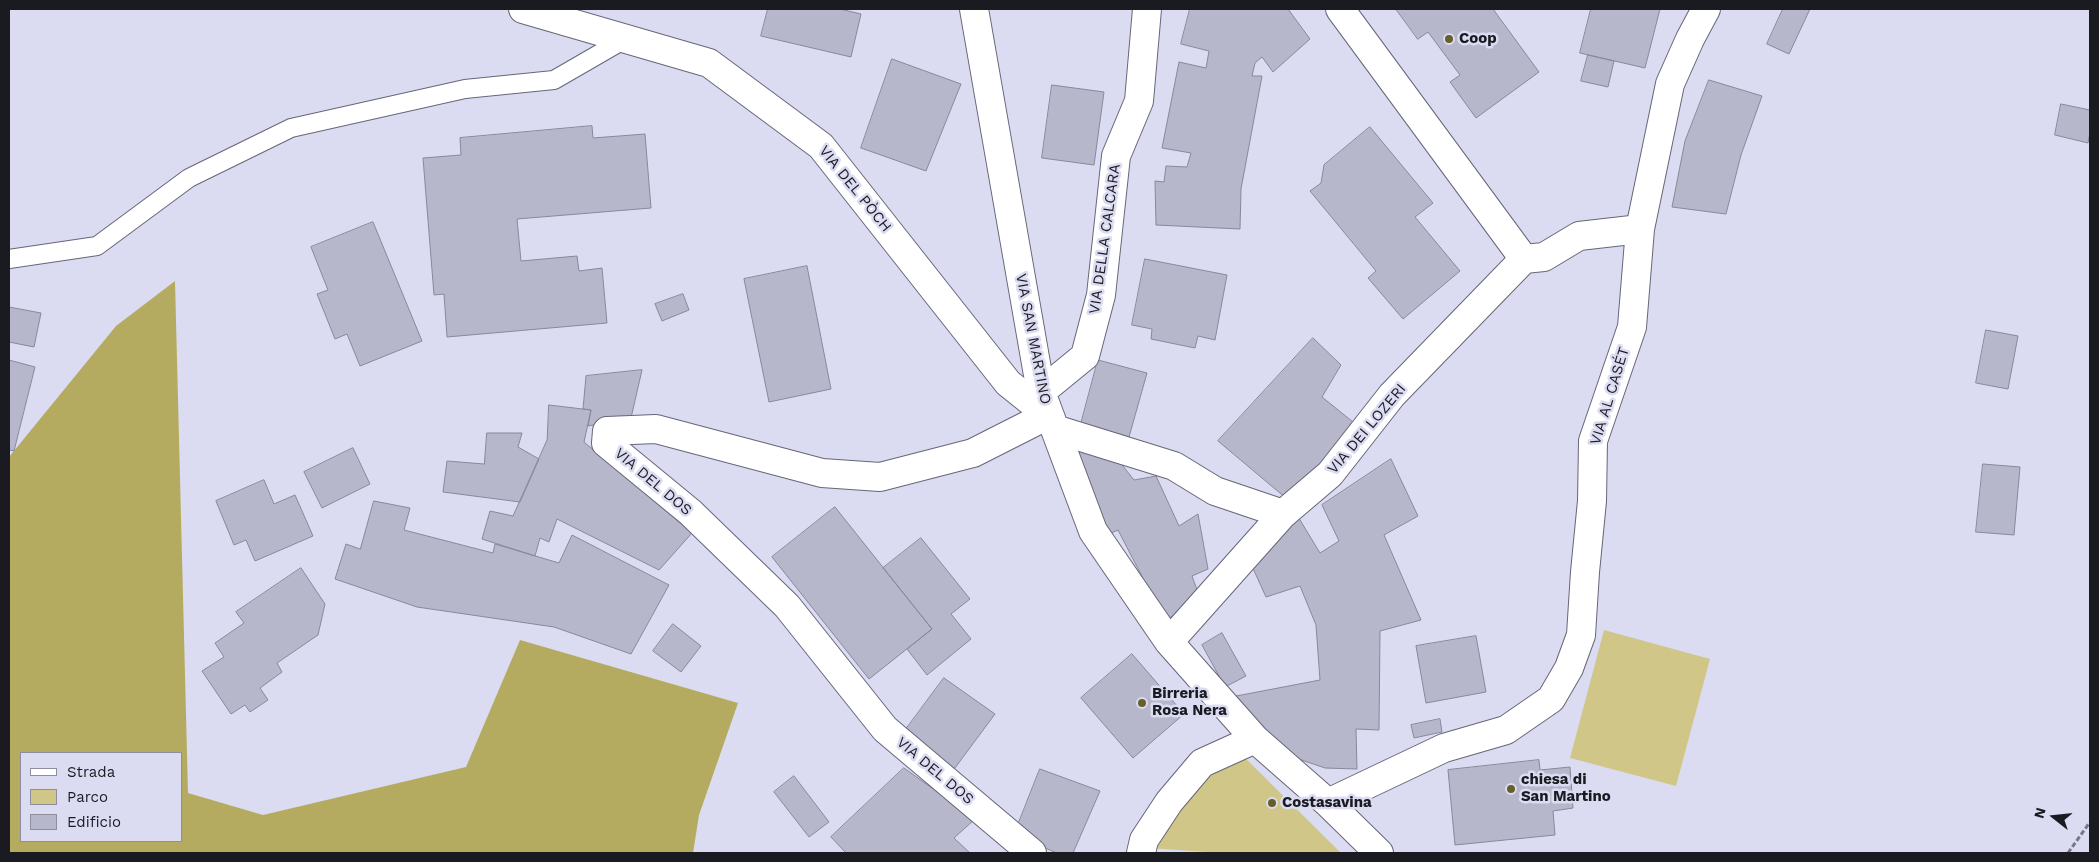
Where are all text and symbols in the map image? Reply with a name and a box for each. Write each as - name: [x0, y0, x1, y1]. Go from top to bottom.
- place label: Coop: [1459, 30, 1497, 48]
- marker: Coop: [1443, 33, 1455, 45]
- street label: VIA DEL PÒCH: [815, 142, 895, 236]
- street label: VIA DELLA CALCARA: [1086, 163, 1124, 315]
- street label: VIA SAN MARTINO: [1011, 272, 1055, 406]
- street label: VIA AL CASÉT: [1587, 345, 1633, 447]
- street label: VIA DEI LOZERI: [1324, 380, 1410, 478]
- street label: VIA DEL DOS: [611, 444, 695, 520]
- place label: Birreria Rosa Nera: [1152, 685, 1227, 720]
- marker: Birreria Rosa Nera: [1136, 697, 1148, 709]
- street label: VIA DEL DOS: [893, 733, 977, 809]
- legend: [20, 752, 182, 842]
- text: Strada: [67, 763, 115, 781]
- place label: chiesa di San Martino: [1521, 771, 1611, 806]
- marker: chiesa di San Martino: [1505, 783, 1517, 795]
- text: Parco: [67, 788, 108, 806]
- north arrow: [2029, 792, 2079, 842]
- place label: Costasavina: [1282, 794, 1372, 812]
- marker: Costasavina: [1266, 797, 1278, 809]
- text: N: [2030, 806, 2049, 820]
- text: Edificio: [67, 813, 121, 831]

